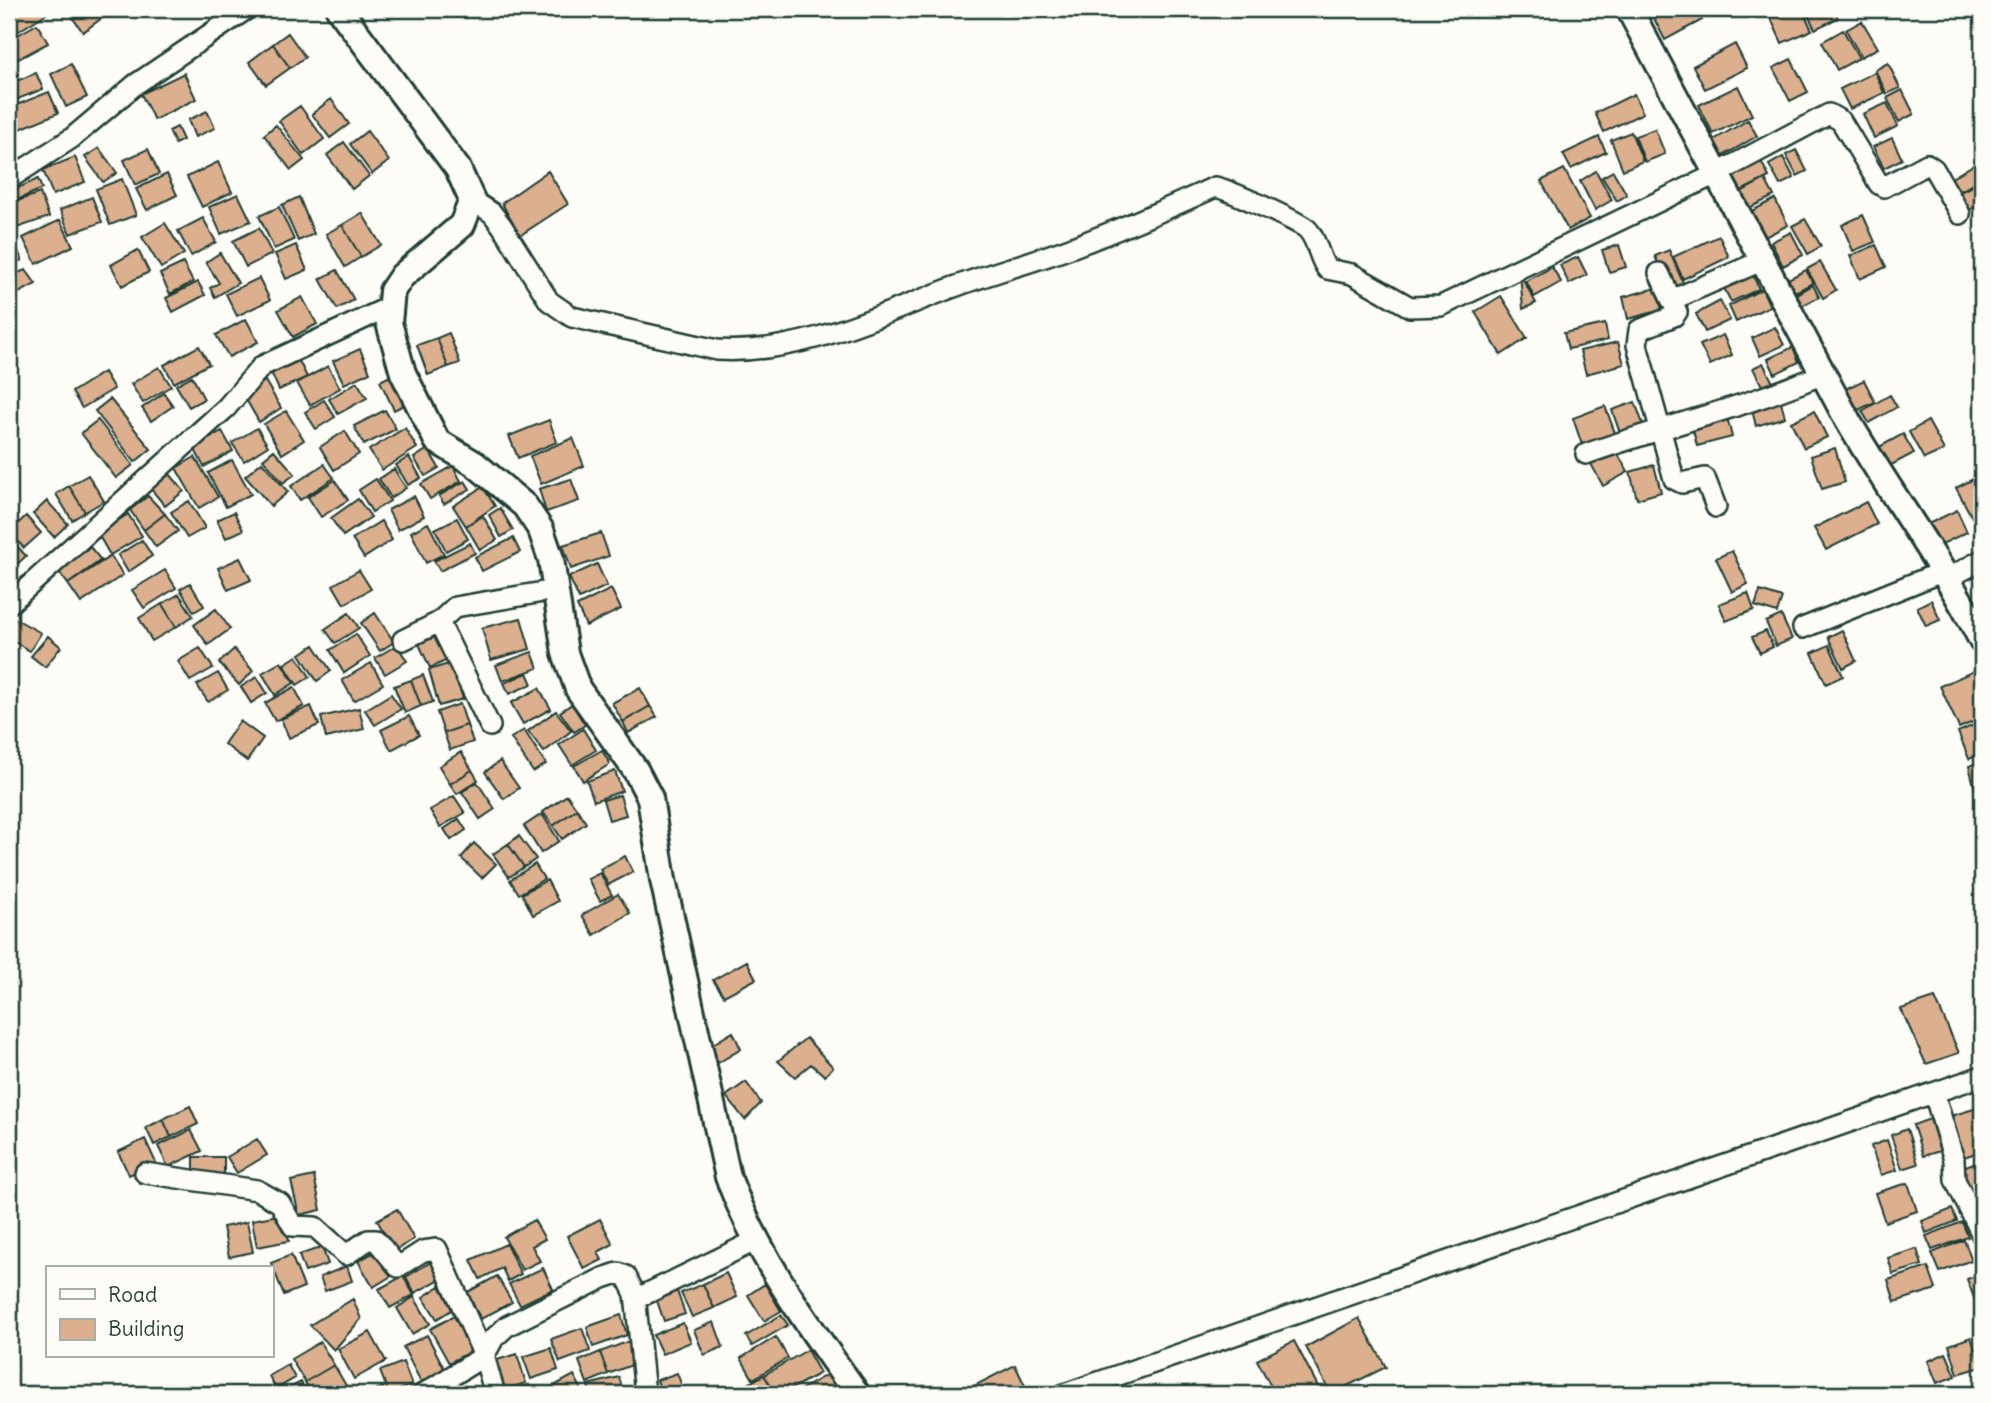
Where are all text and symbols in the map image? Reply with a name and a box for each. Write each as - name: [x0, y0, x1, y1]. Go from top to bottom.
- legend: [46, 1266, 273, 1358]
- text: Road: [108, 1281, 157, 1308]
- text: Building: [108, 1315, 184, 1342]

